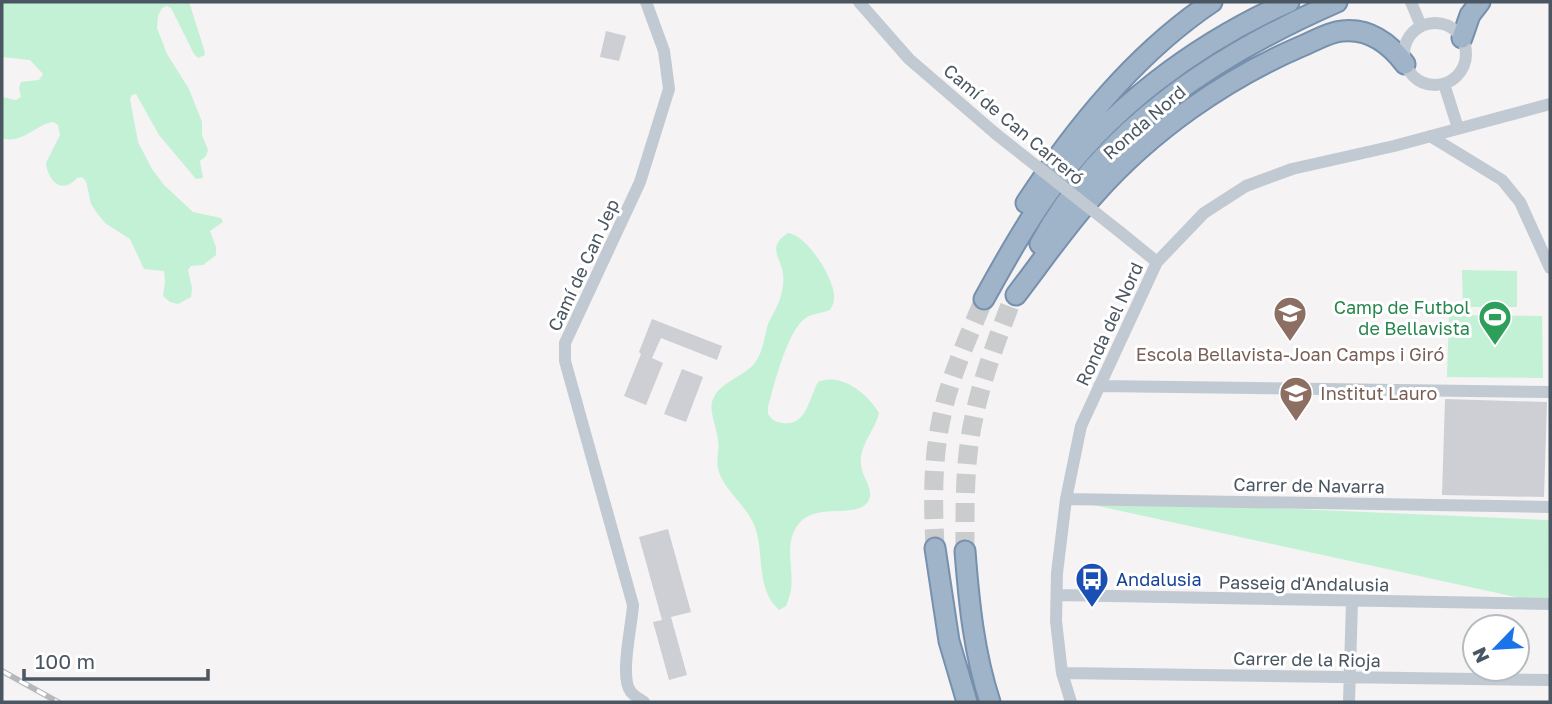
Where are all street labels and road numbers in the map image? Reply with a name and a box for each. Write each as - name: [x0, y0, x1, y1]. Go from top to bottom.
- street label: Camí de Can Carreró: [940, 59, 1088, 189]
- street label: Ronda Nord: [1098, 80, 1190, 164]
- street label: Camí de Can Jep: [543, 195, 623, 335]
- street label: Ronda del Nord: [1071, 259, 1147, 389]
- street label: Carrer de Navarra: [1233, 473, 1385, 497]
- street label: Passeig d'Andalusia: [1218, 571, 1390, 595]
- street label: Carrer de la Rioja: [1233, 647, 1381, 671]

